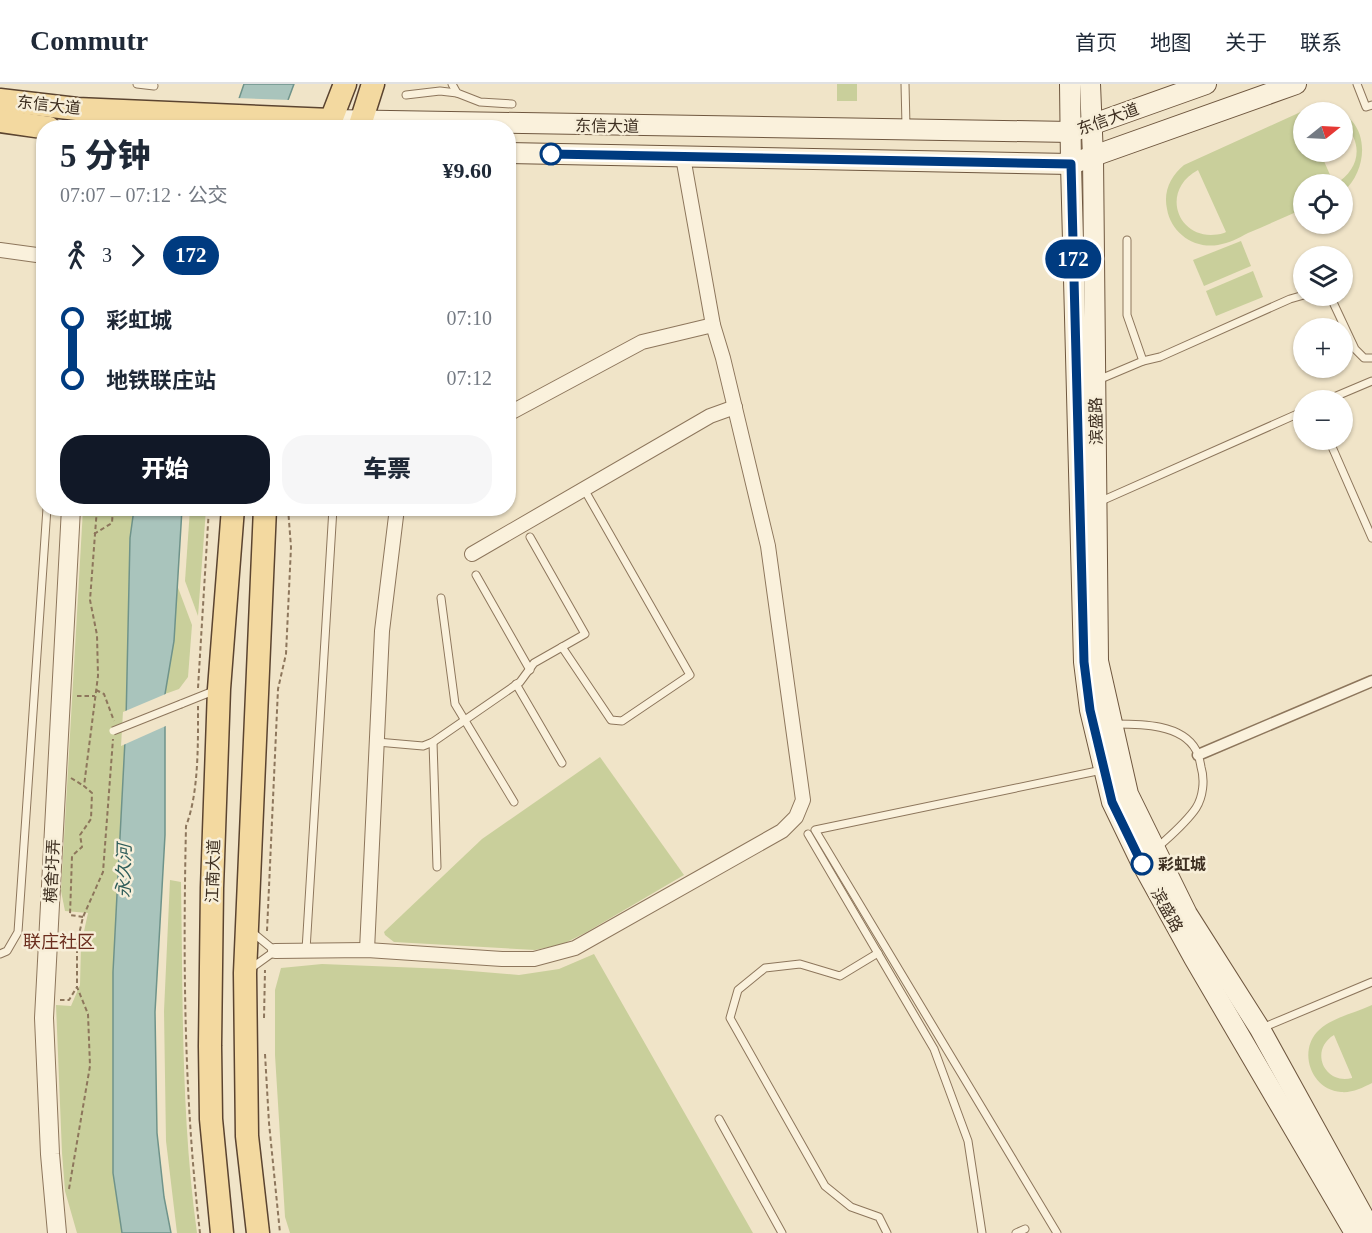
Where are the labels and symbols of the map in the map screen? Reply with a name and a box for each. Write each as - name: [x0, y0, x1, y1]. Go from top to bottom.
- street label: 东信大道: [16, 93, 82, 117]
- street label: 东信大道: [1075, 100, 1141, 138]
- north arrow: [1293, 102, 1353, 162]
- street label: 东信大道: [575, 117, 639, 135]
- unlabelled marker: [540, 143, 562, 165]
- line badge: 172: [1038, 240, 1108, 279]
- street label: 滨盛路: [1087, 397, 1105, 445]
- street label: 横舍圩弄: [42, 839, 62, 903]
- street label: 江南大道: [203, 839, 223, 903]
- water label: 永久河: [114, 841, 135, 898]
- marker: 彩虹城: [1131, 853, 1153, 875]
- place label: 彩虹城: [1158, 855, 1206, 873]
- street label: 滨盛路: [1148, 885, 1186, 935]
- district label: 联庄社区: [23, 932, 95, 952]

